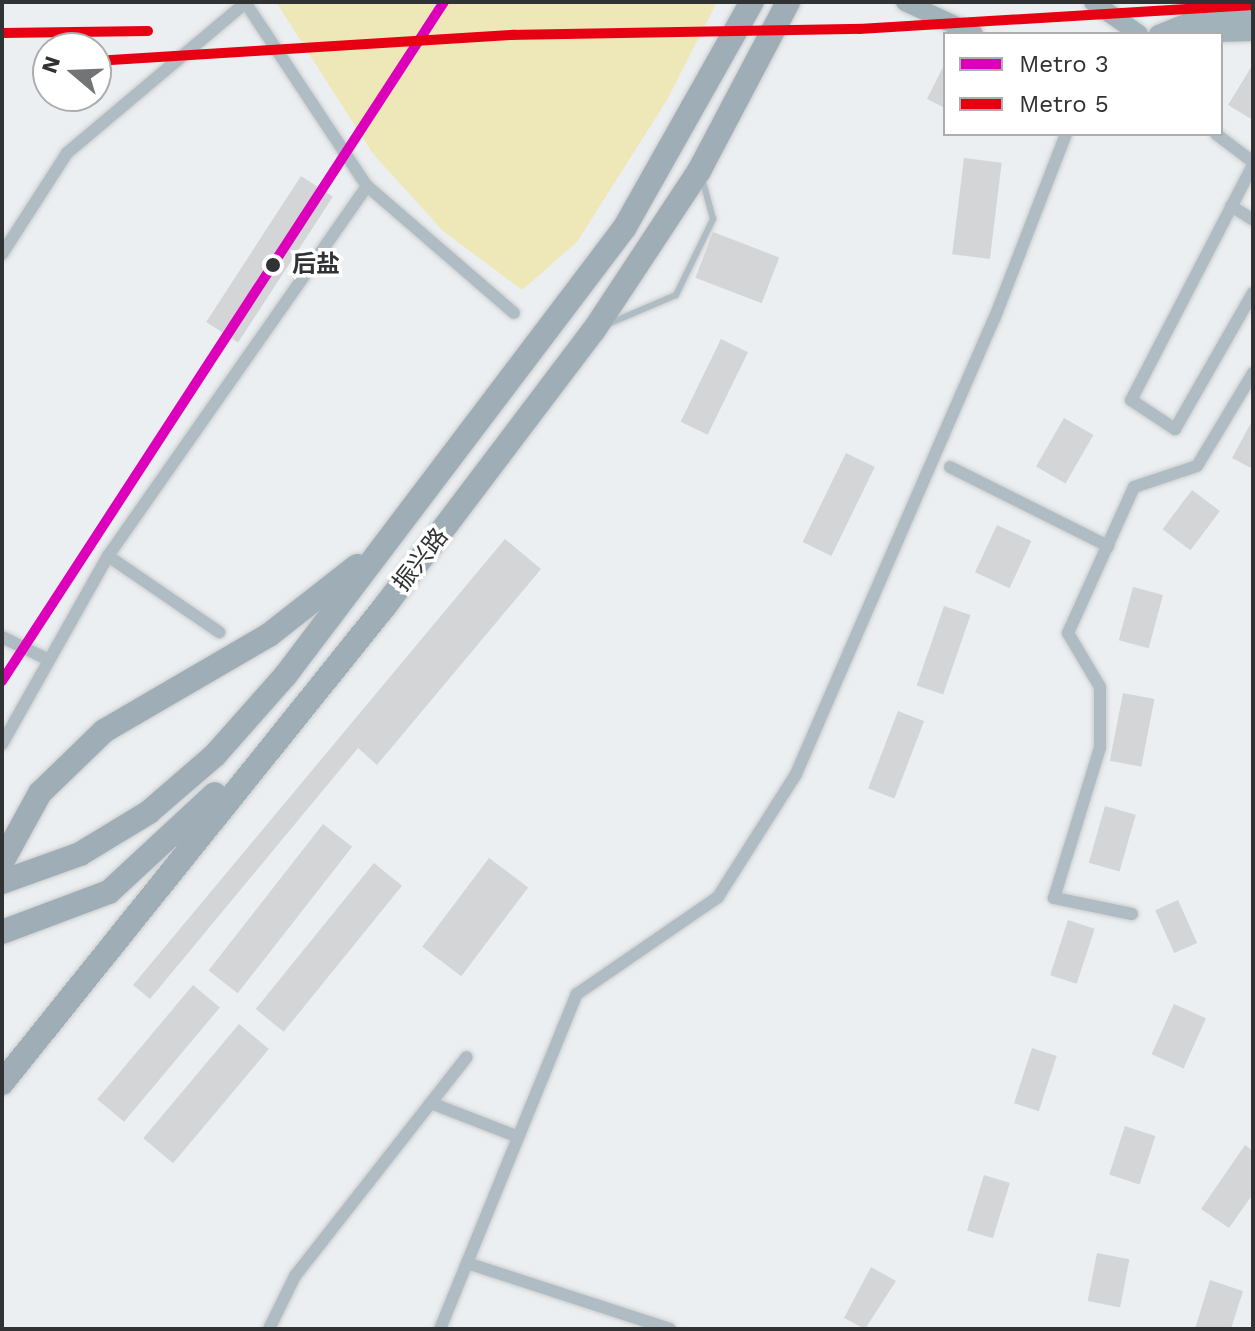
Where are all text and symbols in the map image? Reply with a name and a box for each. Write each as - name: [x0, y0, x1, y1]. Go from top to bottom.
- north arrow: [32, 32, 112, 112]
- legend: [943, 32, 1223, 136]
- text: Metro 3: [1019, 50, 1109, 78]
- text: N: [36, 53, 65, 76]
- text: Metro 5: [1019, 90, 1109, 118]
- place label: 后盐: [292, 251, 340, 279]
- marker: 后盐: [261, 253, 285, 277]
- street label: 振兴路: [387, 523, 455, 597]

